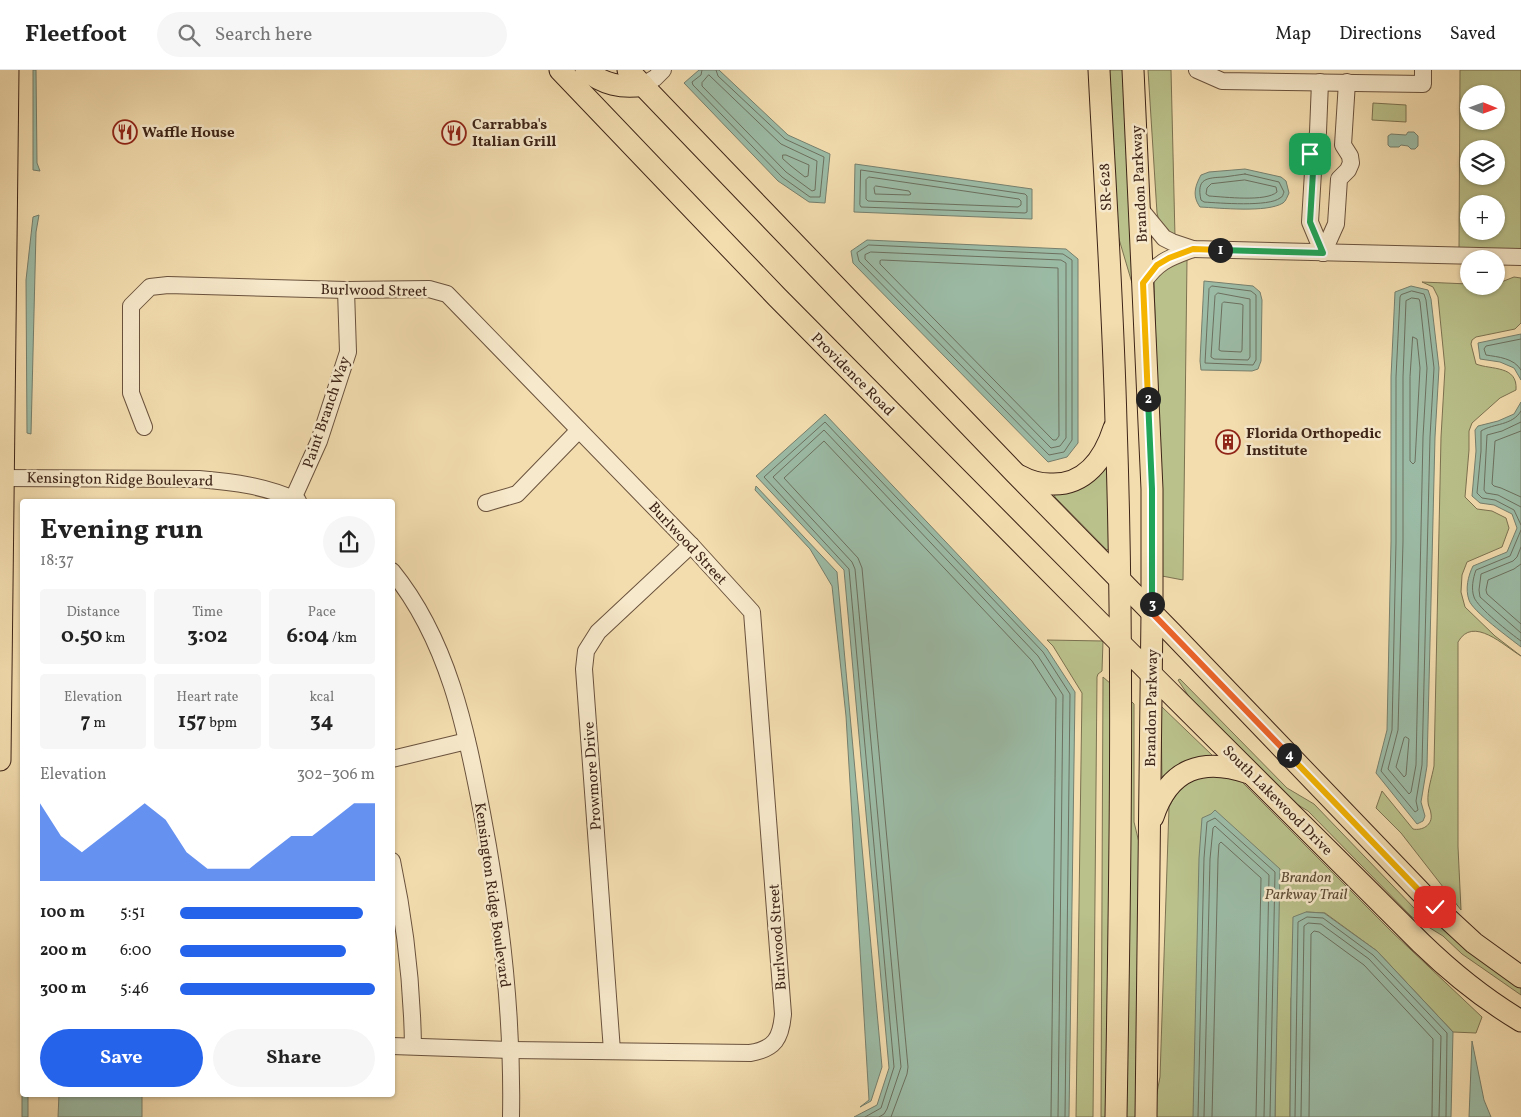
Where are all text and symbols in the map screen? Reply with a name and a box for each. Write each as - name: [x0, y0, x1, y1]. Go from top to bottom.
- search box: [157, 12, 507, 57]
- text: Fleetfoot: [25, 18, 127, 52]
- icon: search: [175, 21, 203, 49]
- text: Search here: [215, 22, 312, 48]
- text: Map: [1275, 22, 1311, 47]
- text: Directions: [1339, 22, 1422, 47]
- text: Saved: [1450, 22, 1496, 47]
- north arrow: [1460, 85, 1505, 130]
- map controls: [1460, 85, 1505, 295]
- place label: Carrabba's Italian Grill: [472, 115, 556, 153]
- restaurant icon: Waffle House: [112, 119, 138, 145]
- restaurant icon: Carrabba's Italian Grill: [441, 120, 467, 146]
- place label: Waffle House: [142, 123, 235, 144]
- street label: Brandon Parkway: [1127, 125, 1154, 243]
- pin: [1289, 133, 1331, 175]
- icon: arrive: [1296, 140, 1324, 168]
- button: layers: [1460, 140, 1505, 185]
- street label: SR-628: [1095, 162, 1118, 211]
- button: +: [1460, 195, 1505, 240]
- pin: 1: [1208, 238, 1232, 262]
- text: 1: [1218, 241, 1223, 260]
- button: −: [1460, 250, 1505, 295]
- street label: Burlwood Street: [320, 280, 428, 303]
- street label: Providence Road: [805, 329, 898, 422]
- street label: Paint Branch Way: [298, 354, 356, 471]
- pin: 2: [1136, 386, 1160, 412]
- text: 2: [1145, 390, 1152, 409]
- place label: Florida Orthopedic Institute: [1246, 424, 1381, 462]
- building icon: Florida Orthopedic Institute: [1215, 429, 1241, 455]
- street label: Kensington Ridge Boulevard: [26, 468, 213, 493]
- street label: Burlwood Street: [643, 498, 731, 590]
- text: Evening run: [40, 511, 204, 550]
- button: share: [323, 516, 375, 568]
- text: 18:37: [40, 550, 74, 572]
- pin: 3: [1140, 592, 1164, 616]
- text: 3: [1149, 595, 1156, 614]
- text: Distance: [66, 603, 120, 622]
- text: Time: [192, 603, 223, 622]
- text: Pace: [308, 603, 336, 622]
- text: 0.50: [61, 622, 103, 651]
- text: 3:02: [187, 622, 228, 651]
- text: 6:04: [286, 622, 329, 651]
- text: km: [103, 629, 125, 648]
- text: /km: [329, 629, 357, 648]
- street label: Brandon Parkway: [1141, 649, 1164, 767]
- text: Elevation: [64, 688, 122, 707]
- text: Heart rate: [177, 688, 238, 707]
- text: kcal: [309, 688, 334, 707]
- text: 7: [81, 707, 91, 736]
- text: 157: [178, 707, 206, 736]
- text: 34: [310, 707, 334, 736]
- text: m: [91, 714, 106, 733]
- text: bpm: [206, 714, 237, 733]
- street label: Prowmore Drive: [579, 721, 608, 831]
- street label: South Lakewood Drive: [1217, 741, 1337, 861]
- pin: 4: [1276, 742, 1302, 768]
- text: 4: [1285, 746, 1294, 765]
- text: Elevation: [40, 764, 107, 786]
- text: 302–306 m: [297, 764, 375, 786]
- street label: Kensington Ridge Boulevard: [468, 801, 515, 989]
- park label: Brandon Parkway Trail: [1264, 868, 1348, 906]
- street label: Burlwood Street: [764, 883, 793, 991]
- pin: [1414, 886, 1456, 928]
- icon: check: [1421, 893, 1449, 921]
- text: 100 m: [40, 902, 85, 924]
- text: 5:51: [120, 902, 145, 924]
- text: 200 m: [40, 940, 87, 962]
- text: 6:00: [120, 940, 151, 962]
- text: 300 m: [40, 978, 86, 1000]
- text: 5:46: [120, 978, 149, 1000]
- button: Save: [40, 1029, 203, 1087]
- button: Share: [213, 1029, 375, 1087]

